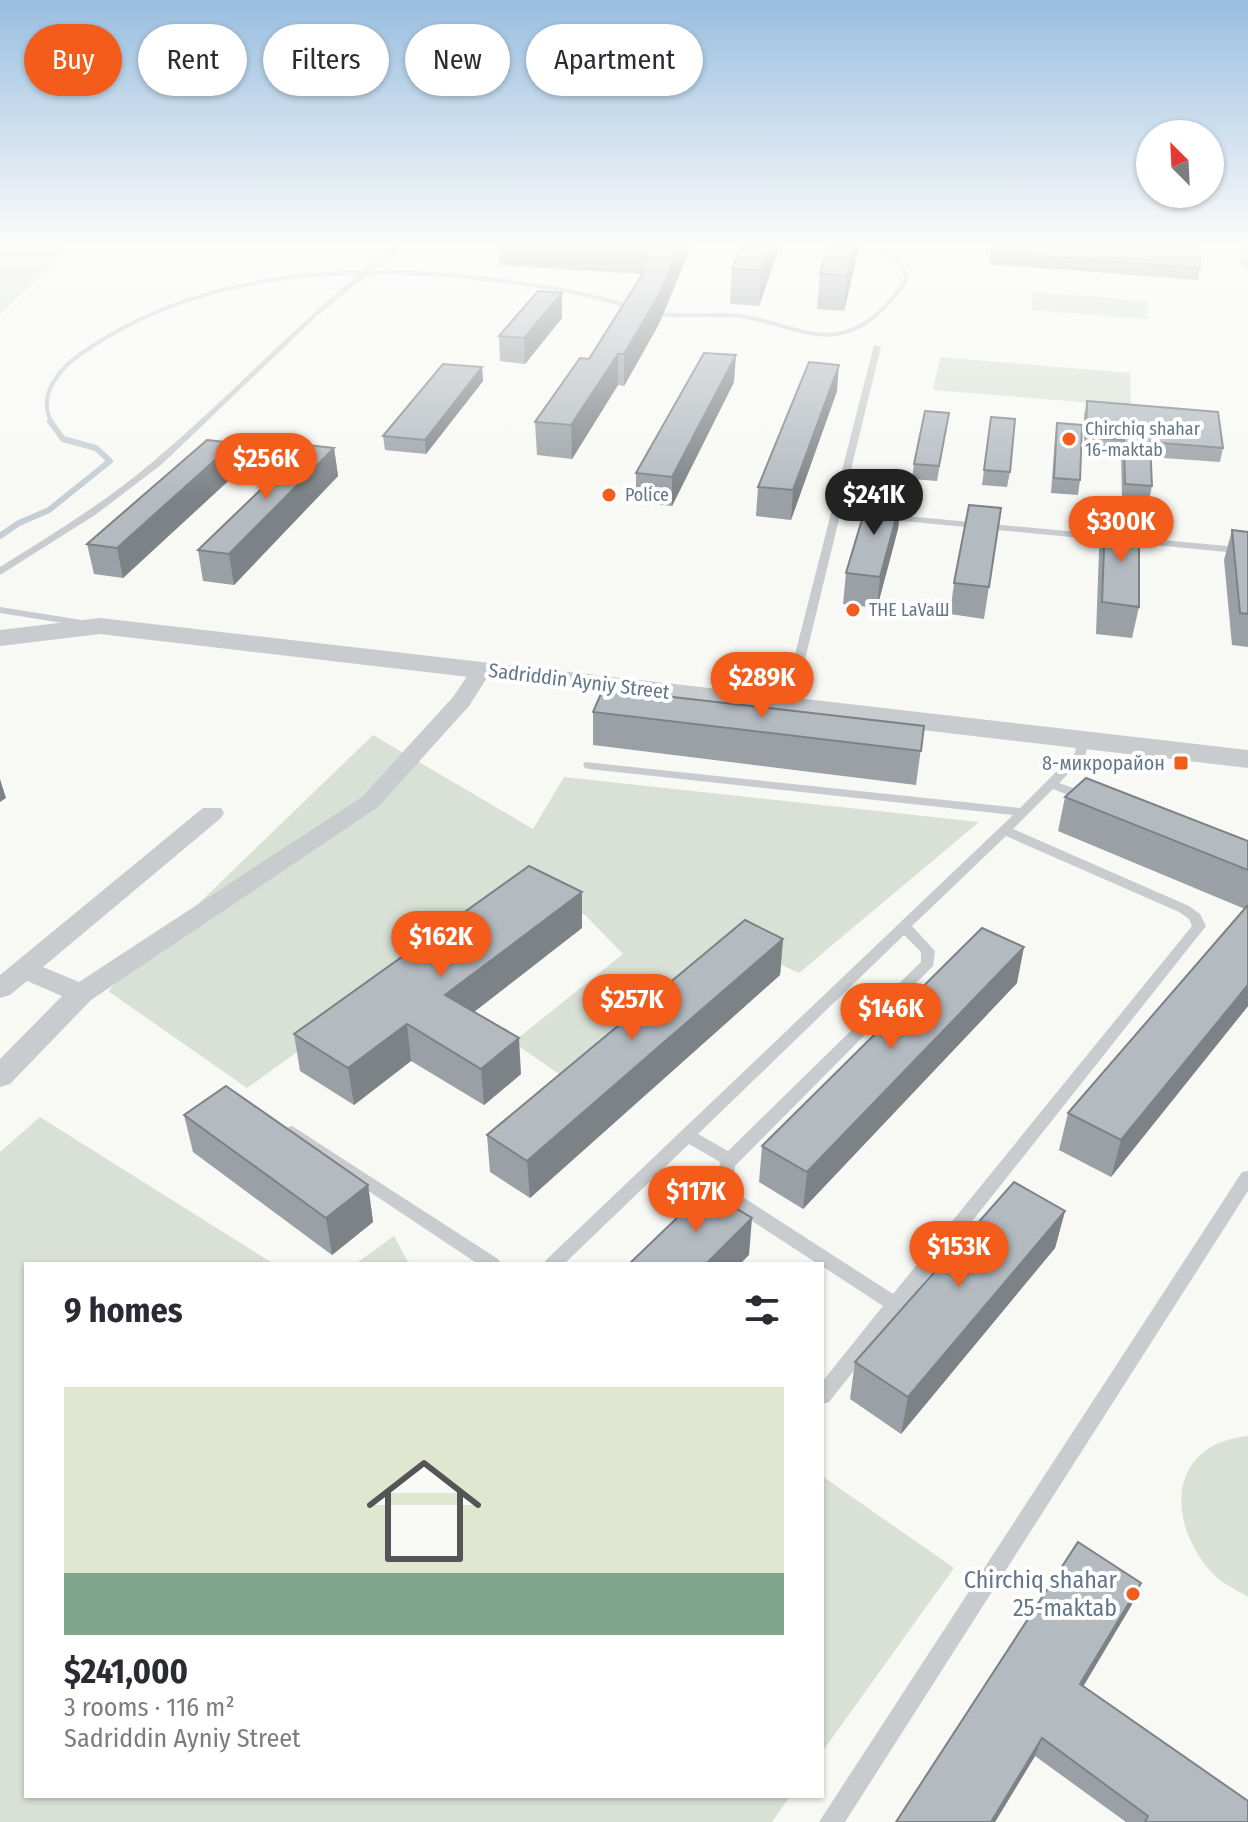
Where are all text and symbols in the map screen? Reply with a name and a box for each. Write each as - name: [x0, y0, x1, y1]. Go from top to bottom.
- chip: Buy: [24, 24, 122, 96]
- chip: Rent: [138, 24, 247, 96]
- chip: Filters: [263, 24, 389, 96]
- chip: New: [405, 24, 510, 96]
- chip: Apartment: [526, 24, 703, 96]
- north arrow: [1136, 120, 1224, 208]
- map controls: [1136, 120, 1224, 208]
- place label: Chirchiq shahar 16-maktab: [1085, 418, 1201, 461]
- marker: Chirchiq shahar 16-maktab: [1060, 430, 1078, 448]
- pin: $256K: [210, 433, 322, 501]
- text: $256K: [233, 443, 299, 474]
- pin: $241K: [818, 469, 930, 537]
- text: $241K: [843, 479, 905, 510]
- place label: Police: [625, 484, 669, 506]
- marker: Police: [600, 486, 618, 504]
- pin: $300K: [1065, 496, 1177, 564]
- text: $300K: [1087, 506, 1155, 537]
- place label: THE LaVaШ: [869, 599, 950, 621]
- marker: THE LaVaШ: [844, 601, 862, 619]
- pin: $289K: [706, 652, 818, 720]
- street label: Sadriddin Ayniy Street: [487, 658, 671, 704]
- text: $289K: [729, 662, 795, 693]
- place label: 8-микрорайон: [1042, 751, 1165, 775]
- marker: 8-микрорайон: [1172, 754, 1190, 772]
- pin: $162K: [385, 911, 497, 979]
- text: $162K: [409, 921, 473, 952]
- pin: $257K: [576, 974, 688, 1042]
- pin: $146K: [835, 983, 947, 1051]
- text: $257K: [600, 984, 664, 1015]
- text: $146K: [858, 993, 924, 1024]
- pin: $117K: [640, 1166, 752, 1234]
- text: $117K: [666, 1176, 726, 1207]
- pin: $153K: [903, 1221, 1015, 1289]
- text: $153K: [928, 1231, 990, 1262]
- icon: filters: [740, 1288, 784, 1332]
- text: 9 homes: [64, 1290, 183, 1331]
- icon: home: [352, 1439, 496, 1583]
- place label: Chirchiq shahar 25-maktab: [964, 1566, 1118, 1622]
- marker: Chirchiq shahar 25-maktab: [1124, 1585, 1142, 1603]
- text: $241,000: [64, 1651, 188, 1692]
- text: 3 rooms · 116 m²: [64, 1692, 235, 1723]
- text: Sadriddin Ayniy Street: [64, 1723, 301, 1754]

